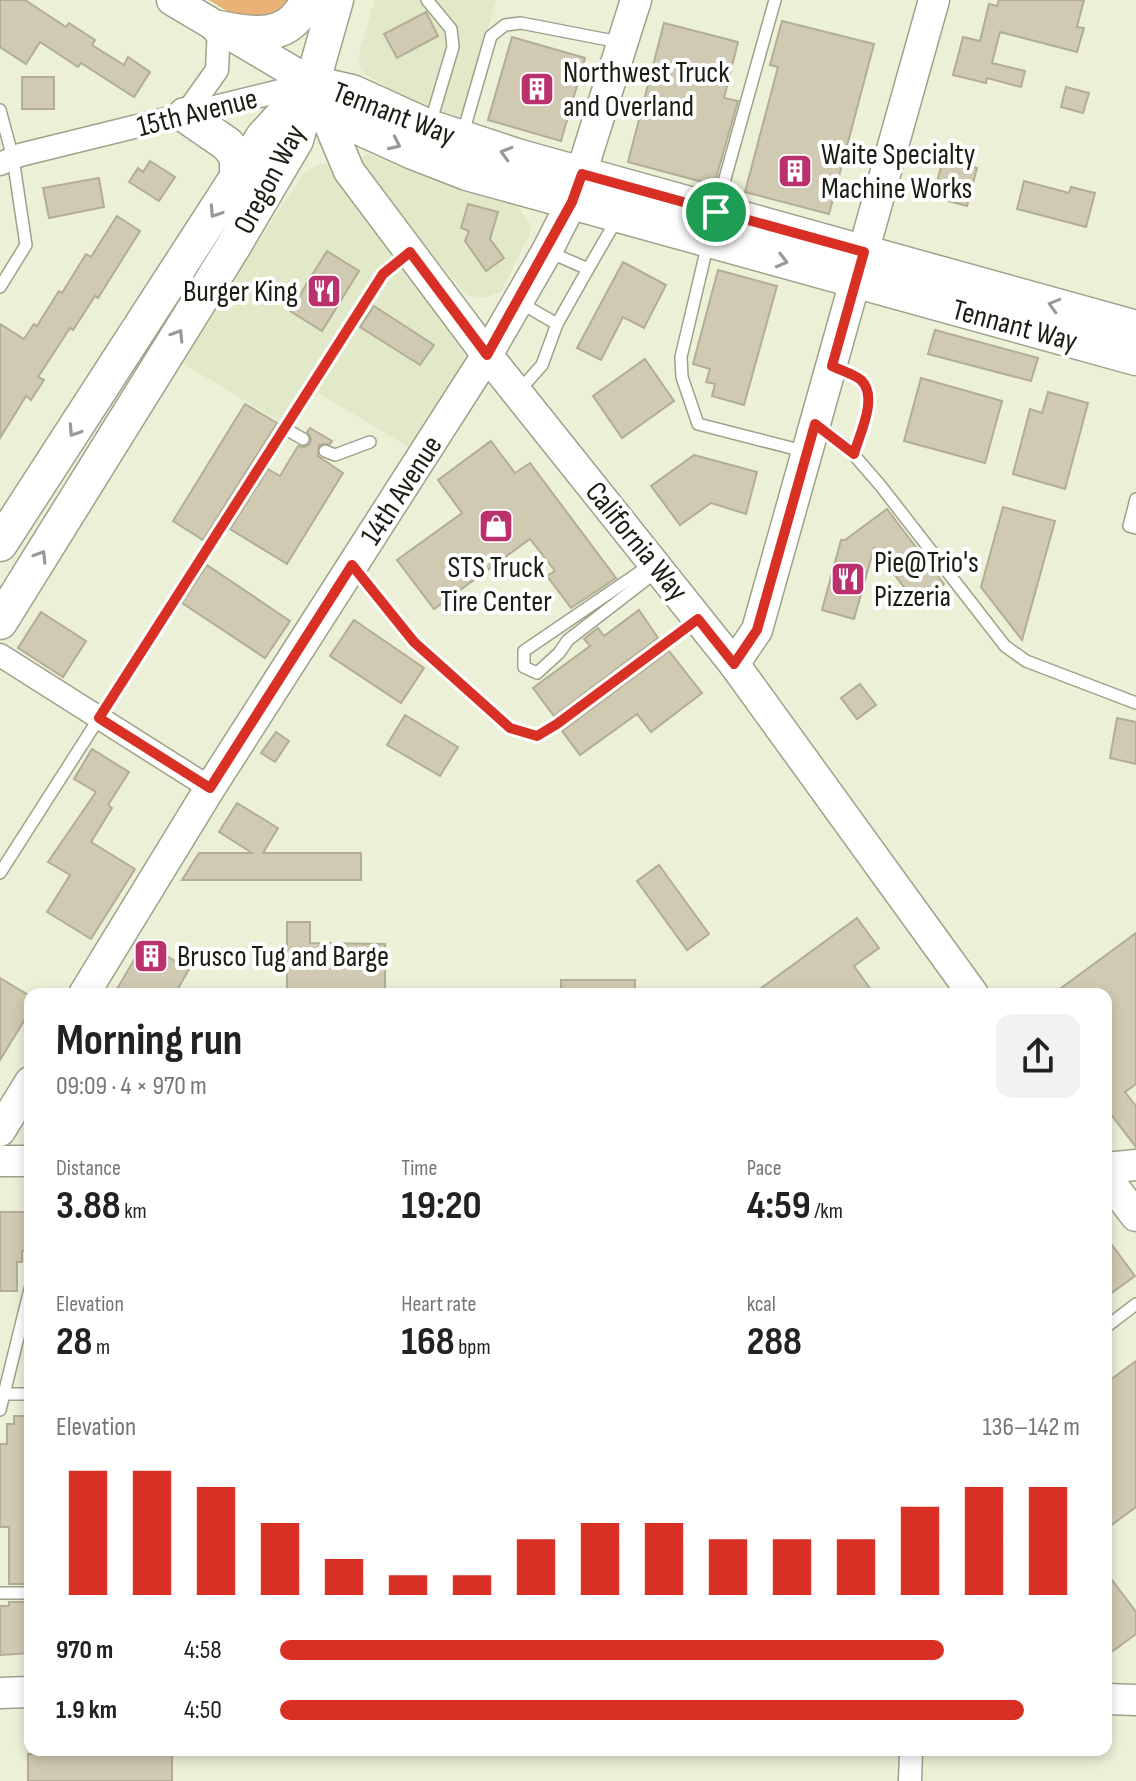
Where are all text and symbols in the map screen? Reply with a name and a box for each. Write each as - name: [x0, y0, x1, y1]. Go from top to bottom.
- place label: Northwest Truck and Overland: [563, 55, 730, 125]
- building icon: Northwest Truck and Overland: [518, 70, 556, 108]
- street label: Tennant Way: [327, 74, 460, 154]
- street label: 15th Avenue: [133, 81, 261, 145]
- street label: Oregon Way: [226, 118, 314, 240]
- one-way arrow: [387, 134, 401, 150]
- place label: Waite Specialty Machine Works: [821, 137, 976, 207]
- one-way arrow: [500, 146, 514, 162]
- building icon: Waite Specialty Machine Works: [776, 152, 814, 190]
- pin: [682, 178, 750, 246]
- icon: arrive: [694, 190, 738, 234]
- one-way arrow: [209, 203, 224, 218]
- one-way arrow: [775, 251, 788, 268]
- restaurant icon: Burger King: [305, 272, 343, 310]
- place label: Burger King: [183, 274, 298, 310]
- street label: Tennant Way: [948, 292, 1082, 360]
- one-way arrow: [1047, 297, 1061, 314]
- one-way arrow: [169, 329, 184, 344]
- one-way arrow: [68, 422, 83, 436]
- street label: 14th Avenue: [353, 429, 450, 552]
- street label: California Way: [577, 475, 695, 609]
- shop icon: STS Truck Tire Center: [477, 507, 515, 545]
- place label: Pie@Trio's Pizzeria: [874, 545, 979, 615]
- one-way arrow: [32, 550, 47, 565]
- place label: STS Truck Tire Center: [440, 550, 552, 620]
- restaurant icon: Pie@Trio's Pizzeria: [829, 560, 867, 598]
- building icon: Brusco Tug and Barge: [132, 937, 170, 975]
- place label: Brusco Tug and Barge: [177, 939, 389, 975]
- text: Morning run: [56, 1014, 242, 1067]
- button: share: [996, 1014, 1080, 1098]
- text: 09:09 · 4 × 970 m: [56, 1071, 207, 1102]
- text: Distance: [56, 1155, 121, 1182]
- text: Time: [401, 1155, 437, 1182]
- text: Pace: [747, 1155, 782, 1182]
- text: 3.88: [56, 1182, 121, 1230]
- text: 19:20: [401, 1182, 481, 1230]
- text: 4:59: [747, 1182, 811, 1230]
- text: km: [121, 1198, 147, 1225]
- text: /km: [811, 1198, 843, 1225]
- text: Elevation: [56, 1291, 124, 1318]
- text: Heart rate: [401, 1291, 476, 1318]
- text: kcal: [747, 1291, 776, 1318]
- text: 28: [56, 1318, 92, 1366]
- text: 168: [401, 1318, 455, 1366]
- text: 288: [747, 1318, 802, 1366]
- text: m: [92, 1334, 110, 1361]
- text: bpm: [455, 1334, 491, 1361]
- text: Elevation: [56, 1412, 136, 1443]
- text: 136–142 m: [983, 1412, 1080, 1443]
- text: 970 m: [56, 1635, 113, 1666]
- text: 4:58: [184, 1635, 222, 1666]
- text: 1.9 km: [56, 1695, 117, 1726]
- text: 4:50: [184, 1695, 222, 1726]

